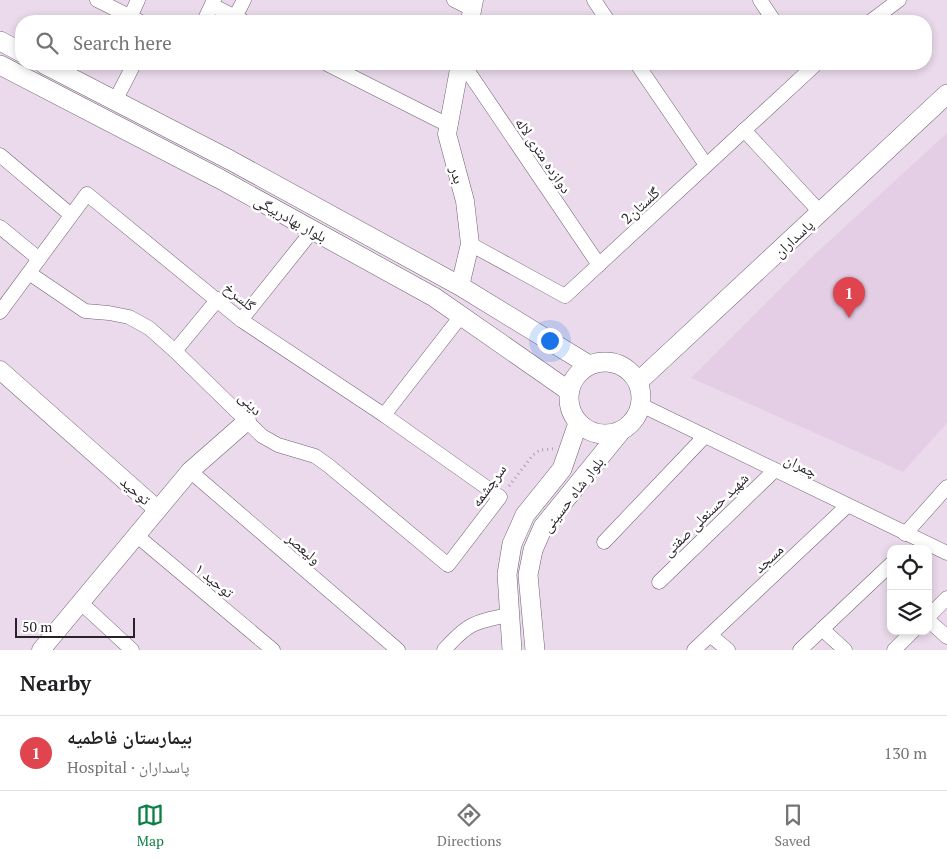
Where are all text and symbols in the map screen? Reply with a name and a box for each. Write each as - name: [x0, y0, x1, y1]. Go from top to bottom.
- search box: [15, 15, 932, 70]
- icon: search: [33, 29, 61, 57]
- text: Search here: [73, 30, 172, 55]
- street label: دوازده متری لاله: [510, 113, 577, 197]
- street label: بدر: [446, 163, 470, 186]
- street label: گلستان2: [616, 182, 665, 229]
- street label: بلوار بهادربیگی: [251, 190, 331, 247]
- street label: پاسداران: [769, 214, 818, 262]
- street label: گلسرخ: [219, 277, 260, 316]
- pin: 1: [833, 277, 865, 318]
- your location: [537, 328, 563, 354]
- street label: دینی: [234, 387, 267, 420]
- street label: چمران: [781, 449, 821, 483]
- street label: بلوار شاه حسینی: [536, 452, 609, 537]
- street label: سرچشمه: [466, 459, 510, 510]
- street label: شهید حسنعلی صفتی: [658, 468, 753, 561]
- street label: توحید: [117, 471, 156, 509]
- street label: ولیعصر: [282, 527, 325, 569]
- street label: مسجد: [749, 539, 787, 577]
- map controls: [887, 545, 932, 635]
- button: locate: [887, 545, 932, 590]
- street label: توحید ۱: [191, 558, 239, 602]
- button: layers: [887, 590, 932, 635]
- scale bar: [15, 615, 135, 638]
- text: 50 m: [22, 617, 52, 636]
- text: Nearby: [20, 669, 91, 697]
- text: بیمارستان فاطمیه: [67, 724, 192, 749]
- text: 1: [31, 742, 41, 764]
- text: 130 m: [884, 742, 927, 764]
- text: Hospital · پاسداران: [67, 756, 190, 778]
- tab: Map: [136, 801, 164, 850]
- tab: Directions: [437, 801, 502, 850]
- tab: Saved: [774, 801, 811, 850]

